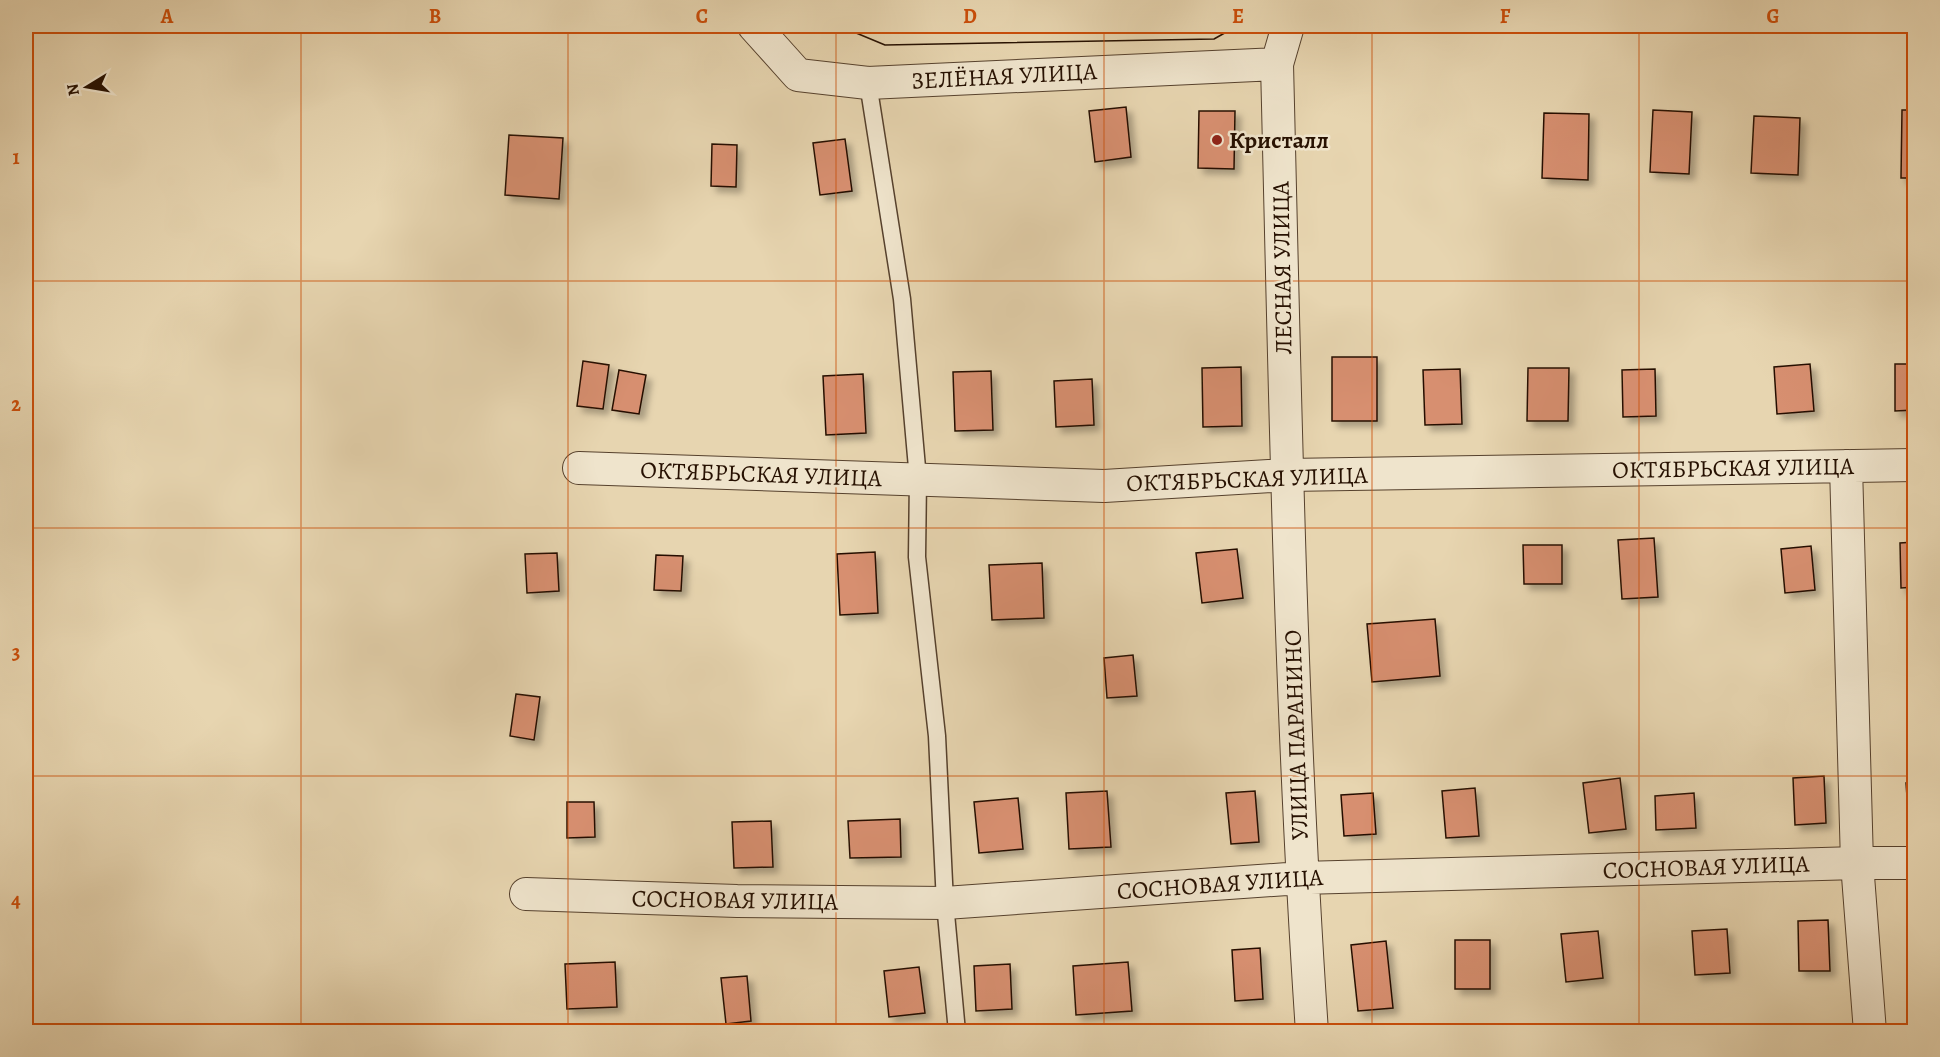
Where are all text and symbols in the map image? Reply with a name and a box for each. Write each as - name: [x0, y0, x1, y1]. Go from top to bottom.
- text: A: [160, 3, 174, 30]
- text: B: [429, 3, 441, 30]
- text: C: [696, 3, 708, 30]
- text: D: [963, 3, 977, 30]
- text: E: [1232, 3, 1244, 30]
- text: F: [1500, 3, 1511, 30]
- text: G: [1766, 3, 1780, 30]
- street label: ЗЕЛЁНАЯ УЛИЦА: [910, 55, 1099, 97]
- north arrow: [57, 57, 117, 117]
- text: N: [61, 82, 85, 97]
- place label: Кристалл: [1229, 124, 1329, 156]
- marker: Кристалл: [1210, 133, 1224, 147]
- text: 1: [12, 144, 20, 171]
- street label: ЛЕСНАЯ УЛИЦА: [1264, 180, 1300, 355]
- text: 2: [11, 391, 21, 418]
- street label: ОКТЯБРЬСКАЯ УЛИЦА: [1612, 450, 1855, 486]
- street label: ОКТЯБРЬСКАЯ УЛИЦА: [640, 454, 883, 494]
- street label: ОКТЯБРЬСКАЯ УЛИЦА: [1126, 459, 1369, 499]
- street label: УЛИЦА ПАРАНИНО: [1276, 629, 1316, 841]
- text: 3: [12, 639, 20, 666]
- street label: СОСНОВАЯ УЛИЦА: [1602, 847, 1811, 887]
- street label: СОСНОВАЯ УЛИЦА: [1116, 861, 1325, 907]
- street label: СОСНОВАЯ УЛИЦА: [631, 882, 840, 918]
- text: 4: [11, 887, 21, 914]

